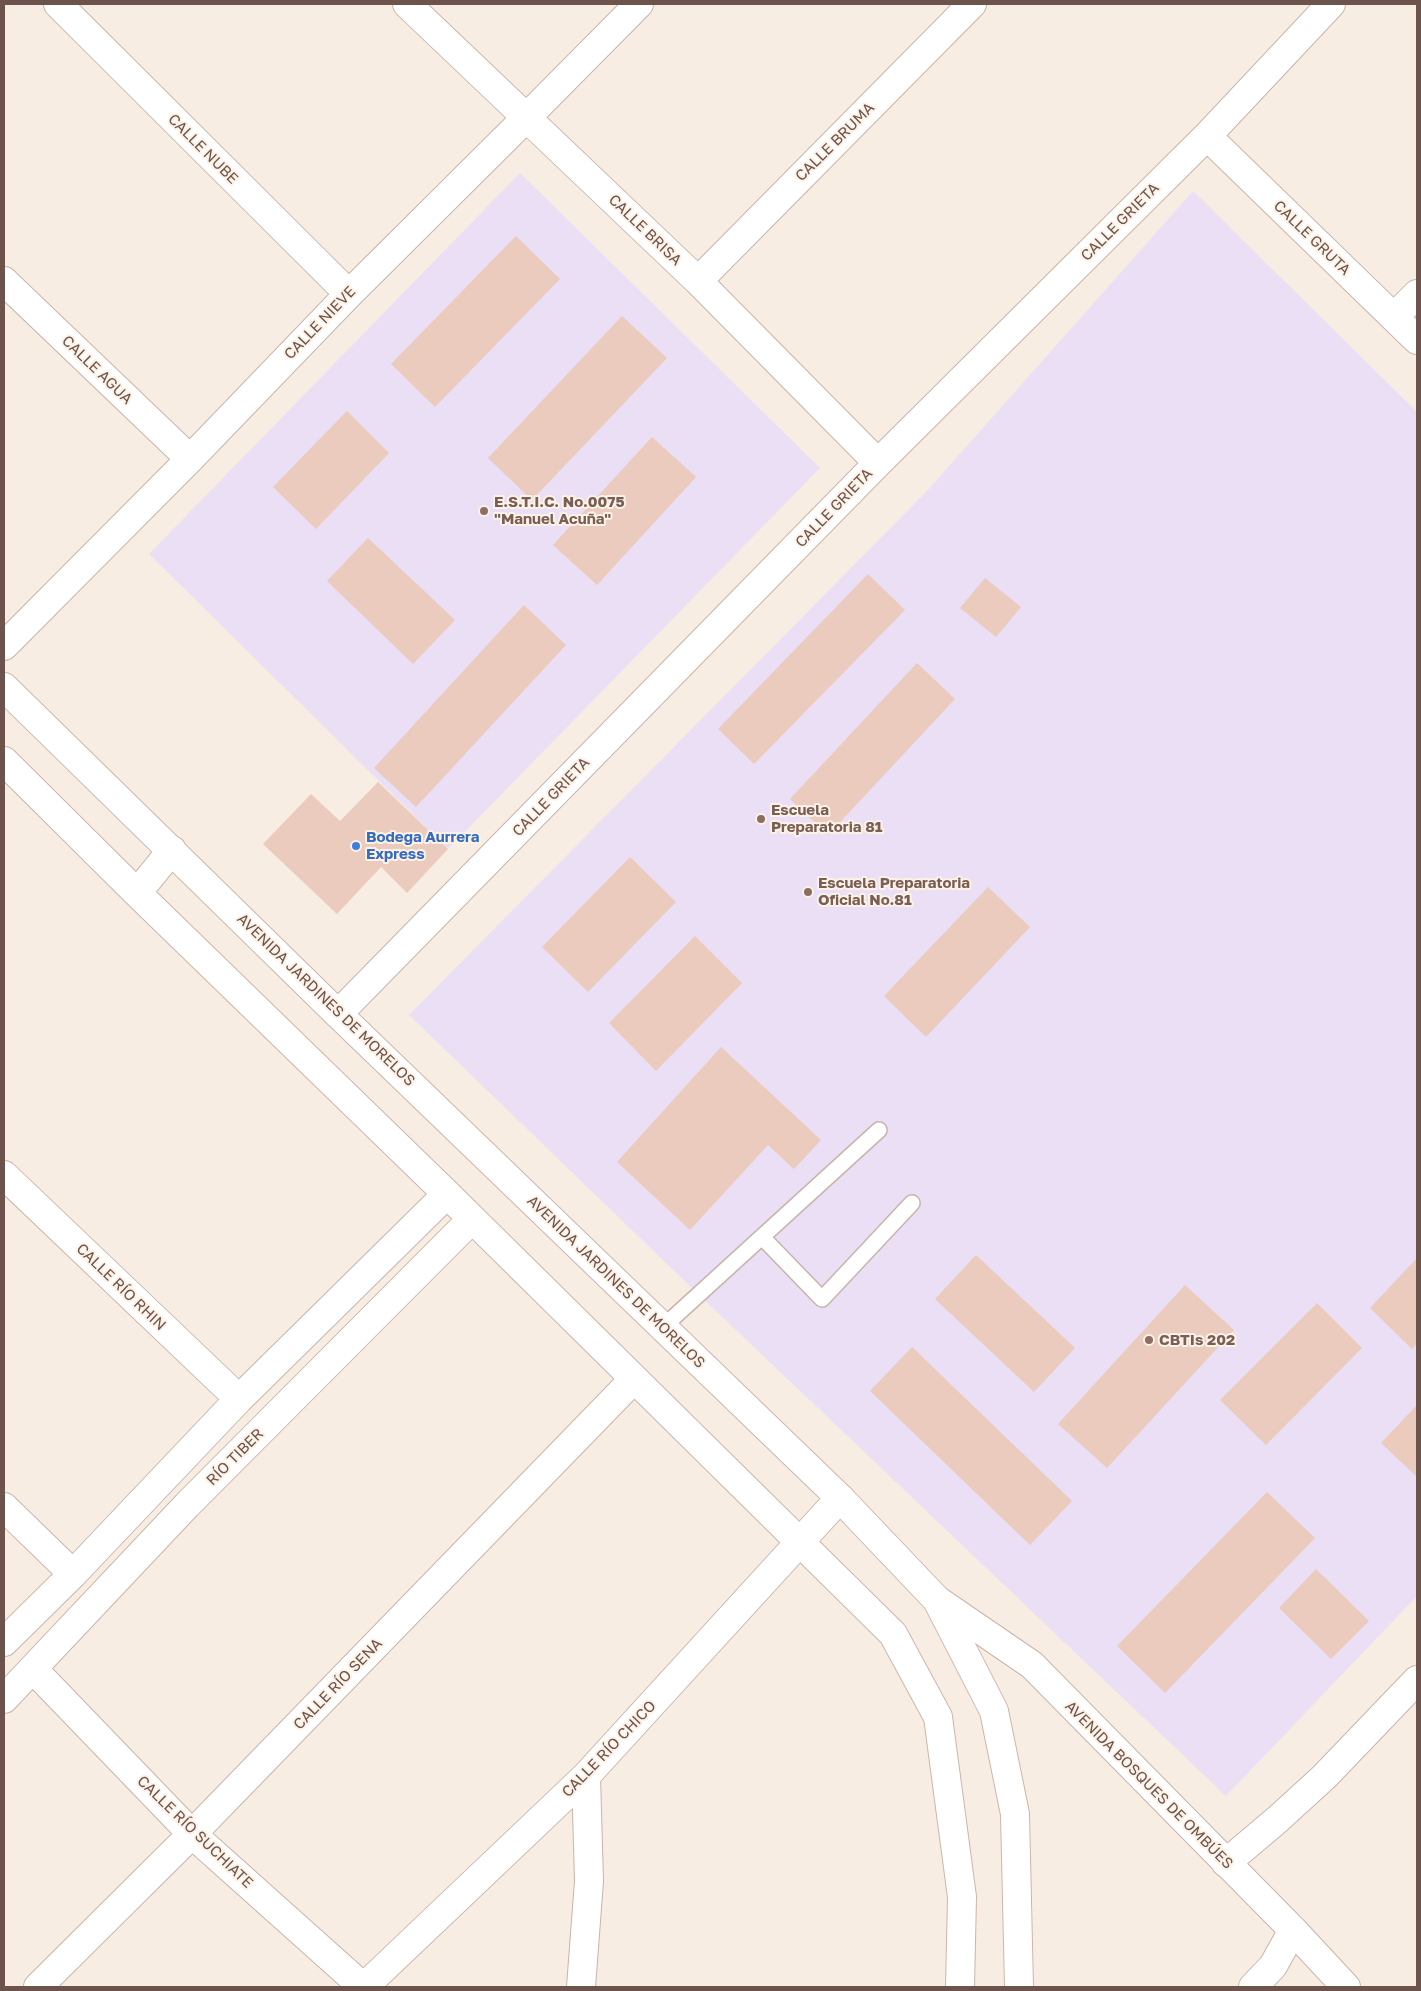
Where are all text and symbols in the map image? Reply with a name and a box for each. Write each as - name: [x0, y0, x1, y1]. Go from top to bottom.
- street label: CALLE BRUMA: [792, 99, 878, 185]
- street label: CALLE NUBE: [164, 110, 242, 188]
- street label: CALLE GRIETA: [1077, 179, 1163, 265]
- street label: CALLE BRISA: [605, 191, 685, 269]
- street label: CALLE GRUTA: [1270, 197, 1354, 279]
- street label: CALLE NIEVE: [281, 283, 359, 363]
- street label: CALLE AGUA: [58, 332, 136, 408]
- street label: CALLE GRIETA: [792, 465, 876, 551]
- place label: E.S.T.I.C. No.0075 "Manuel Acuña": [494, 493, 625, 528]
- marker: E.S.T.I.C. No.0075 "Manuel Acuña": [478, 505, 490, 517]
- street label: CALLE GRIETA: [509, 754, 593, 840]
- place label: Escuela Preparatoria 81: [771, 801, 883, 836]
- marker: Escuela Preparatoria 81: [755, 813, 767, 825]
- place label: Bodega Aurrera Express: [366, 828, 479, 863]
- marker: Bodega Aurrera Express: [350, 840, 362, 852]
- place label: Escuela Preparatoria Oficial No.81: [818, 874, 970, 909]
- marker: Escuela Preparatoria Oficial No.81: [802, 886, 814, 898]
- street label: AVENIDA JARDINES DE MORELOS: [233, 910, 419, 1090]
- street label: AVENIDA JARDINES DE MORELOS: [523, 1192, 709, 1372]
- street label: CALLE RÍO RHIN: [73, 1240, 169, 1334]
- place label: CBTIs 202: [1159, 1331, 1235, 1349]
- marker: CBTIs 202: [1143, 1334, 1155, 1346]
- street label: RÍO TIBER: [203, 1425, 267, 1489]
- street label: CALLE RÍO SENA: [290, 1635, 386, 1733]
- street label: CALLE RÍO CHICO: [558, 1697, 660, 1801]
- street label: AVENIDA BOSQUES DE OMBÚES: [1061, 1697, 1237, 1873]
- street label: CALLE RÍO SUCHIATE: [133, 1772, 257, 1892]

